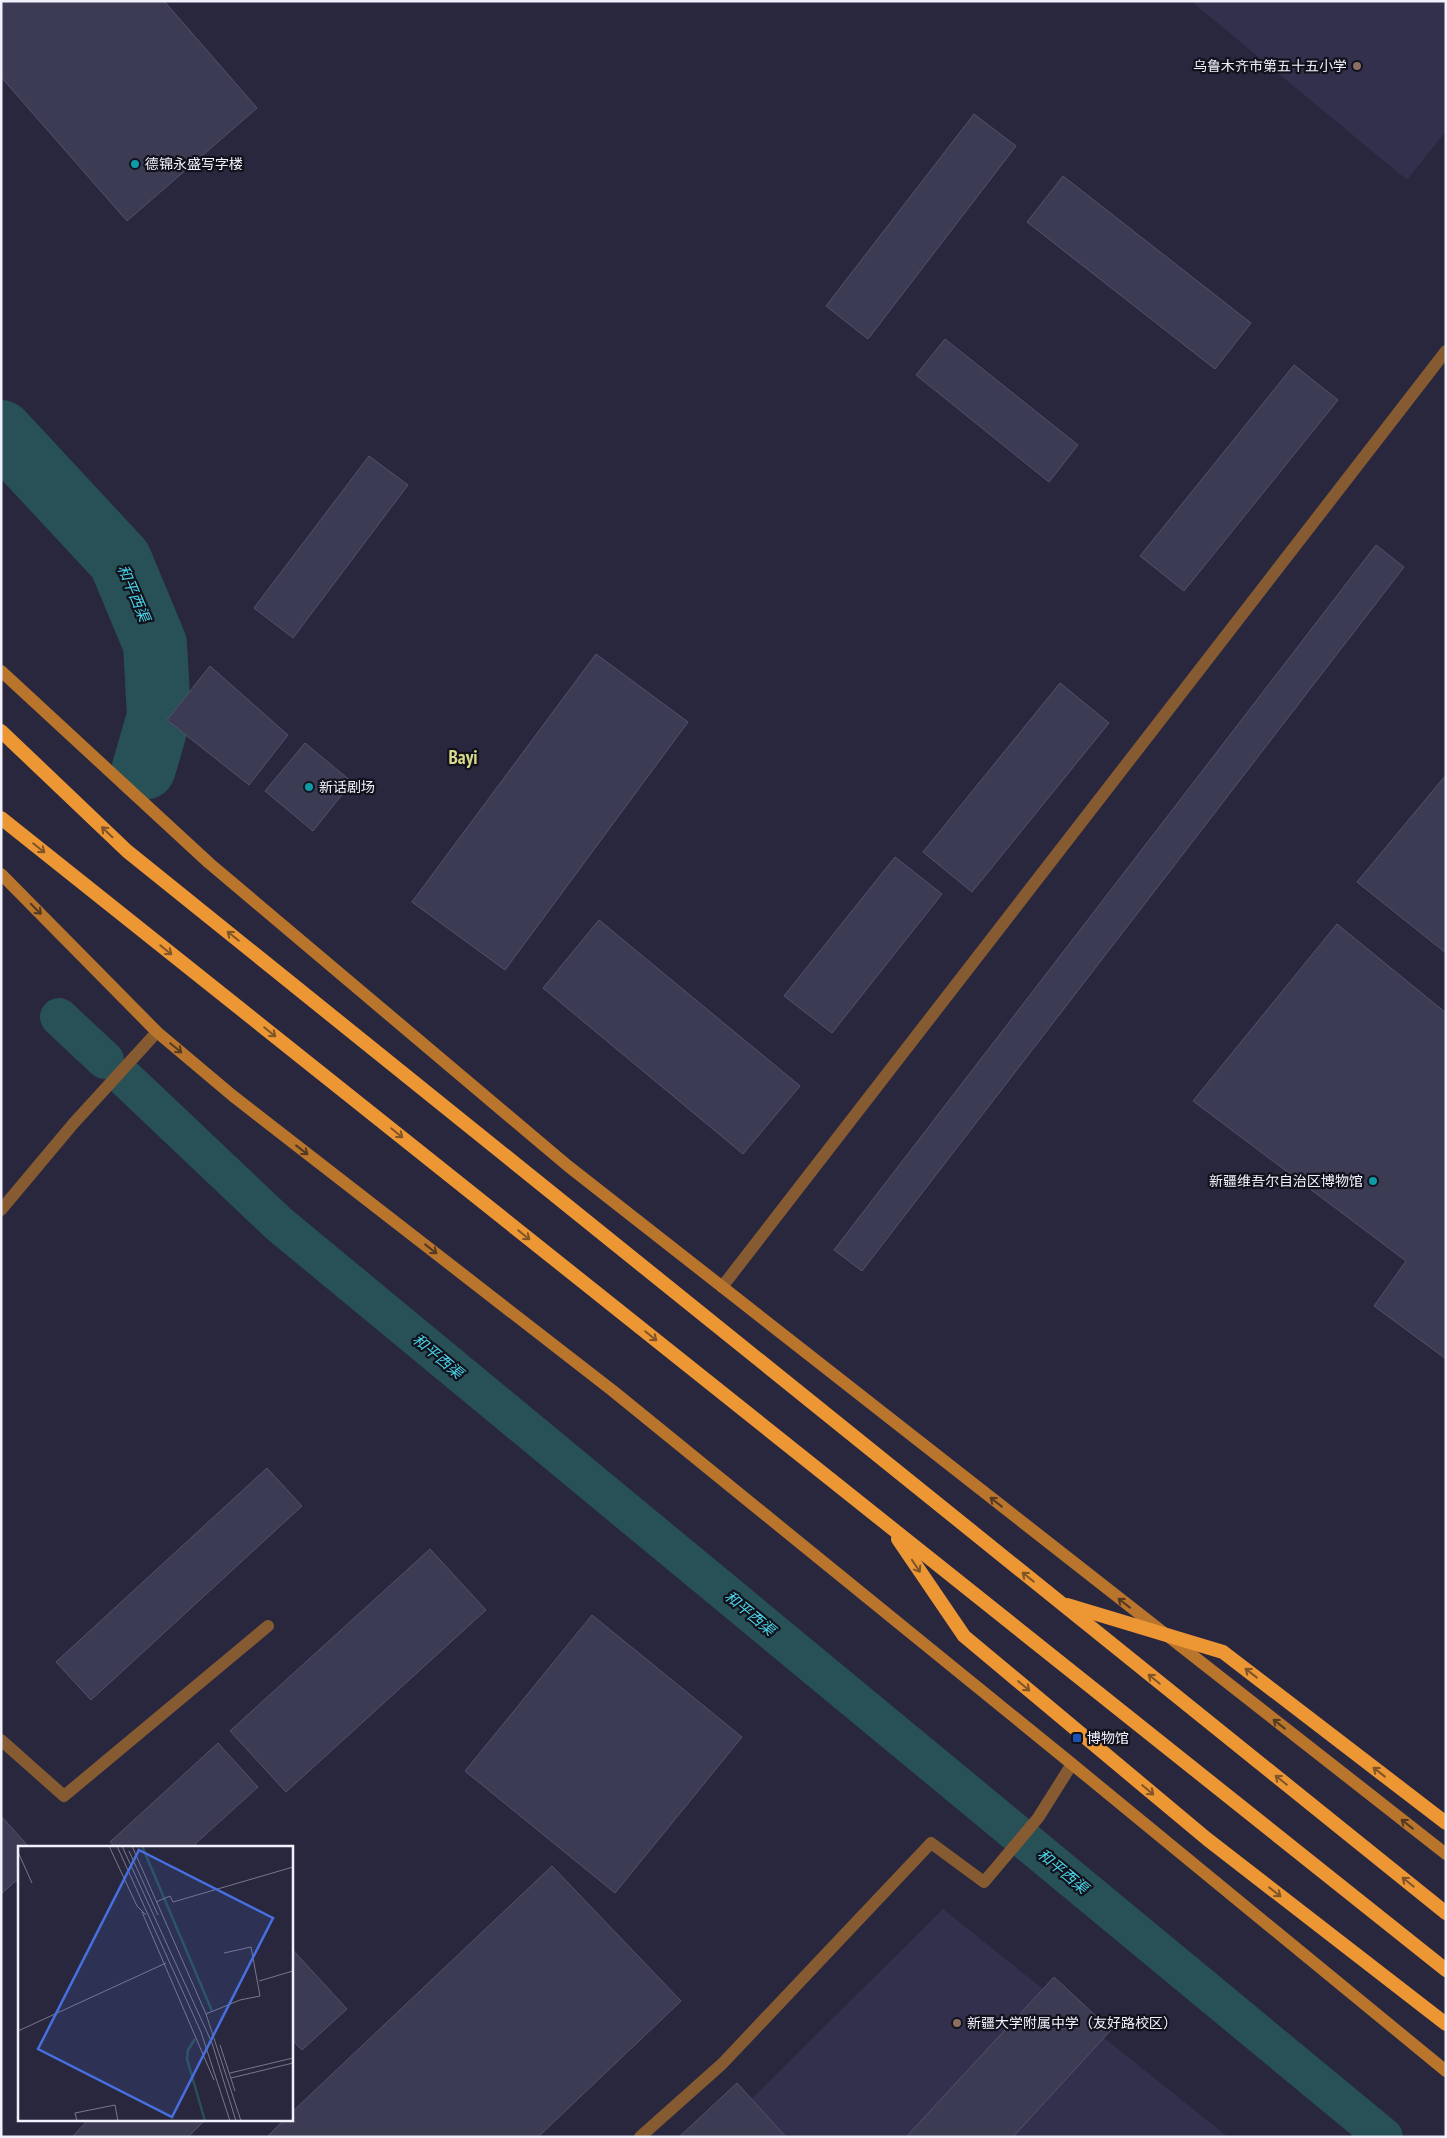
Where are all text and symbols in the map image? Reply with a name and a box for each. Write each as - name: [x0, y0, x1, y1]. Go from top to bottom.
- place label: 乌鲁木齐市第五十五小学: [1193, 57, 1347, 75]
- marker: 乌鲁木齐市第五十五小学: [1351, 60, 1363, 72]
- place label: 德锦永盛写字楼: [145, 155, 243, 173]
- marker: 德锦永盛写字楼: [129, 158, 141, 170]
- water label: 和平西渠: [114, 562, 155, 626]
- district label: Bayi: [448, 745, 478, 769]
- place label: 新话剧场: [319, 778, 375, 796]
- marker: 新话剧场: [303, 781, 315, 793]
- one-way arrow: [102, 827, 114, 839]
- one-way arrow: [33, 843, 46, 854]
- one-way arrow: [29, 903, 42, 915]
- one-way arrow: [226, 930, 239, 941]
- one-way arrow: [160, 944, 173, 955]
- one-way arrow: [263, 1026, 276, 1037]
- one-way arrow: [169, 1042, 182, 1053]
- one-way arrow: [390, 1128, 403, 1139]
- one-way arrow: [295, 1144, 308, 1155]
- place label: 新疆维吾尔自治区博物馆: [1209, 1172, 1363, 1190]
- marker: 新疆维吾尔自治区博物馆: [1367, 1175, 1379, 1187]
- one-way arrow: [517, 1229, 530, 1240]
- one-way arrow: [424, 1244, 437, 1255]
- water label: 和平西渠: [409, 1329, 469, 1384]
- one-way arrow: [644, 1330, 657, 1341]
- one-way arrow: [989, 1497, 1002, 1508]
- one-way arrow: [911, 1559, 921, 1573]
- one-way arrow: [1021, 1571, 1034, 1582]
- water label: 和平西渠: [721, 1586, 781, 1641]
- one-way arrow: [1117, 1597, 1130, 1608]
- one-way arrow: [1244, 1668, 1257, 1679]
- one-way arrow: [1148, 1673, 1161, 1684]
- one-way arrow: [1017, 1680, 1030, 1691]
- one-way arrow: [1273, 1719, 1286, 1730]
- place label: 博物馆: [1087, 1729, 1129, 1747]
- marker: 博物馆: [1071, 1732, 1083, 1744]
- one-way arrow: [1372, 1767, 1386, 1777]
- one-way arrow: [1275, 1775, 1288, 1786]
- one-way arrow: [1142, 1785, 1155, 1796]
- one-way arrow: [1401, 1819, 1414, 1830]
- water label: 和平西渠: [1034, 1844, 1094, 1899]
- inset map: [18, 1846, 292, 2120]
- one-way arrow: [1401, 1877, 1414, 1888]
- one-way arrow: [1268, 1887, 1282, 1897]
- place label: 新疆大学附属中学（友好路校区）: [967, 2014, 1177, 2032]
- marker: 新疆大学附属中学（友好路校区）: [951, 2017, 963, 2029]

